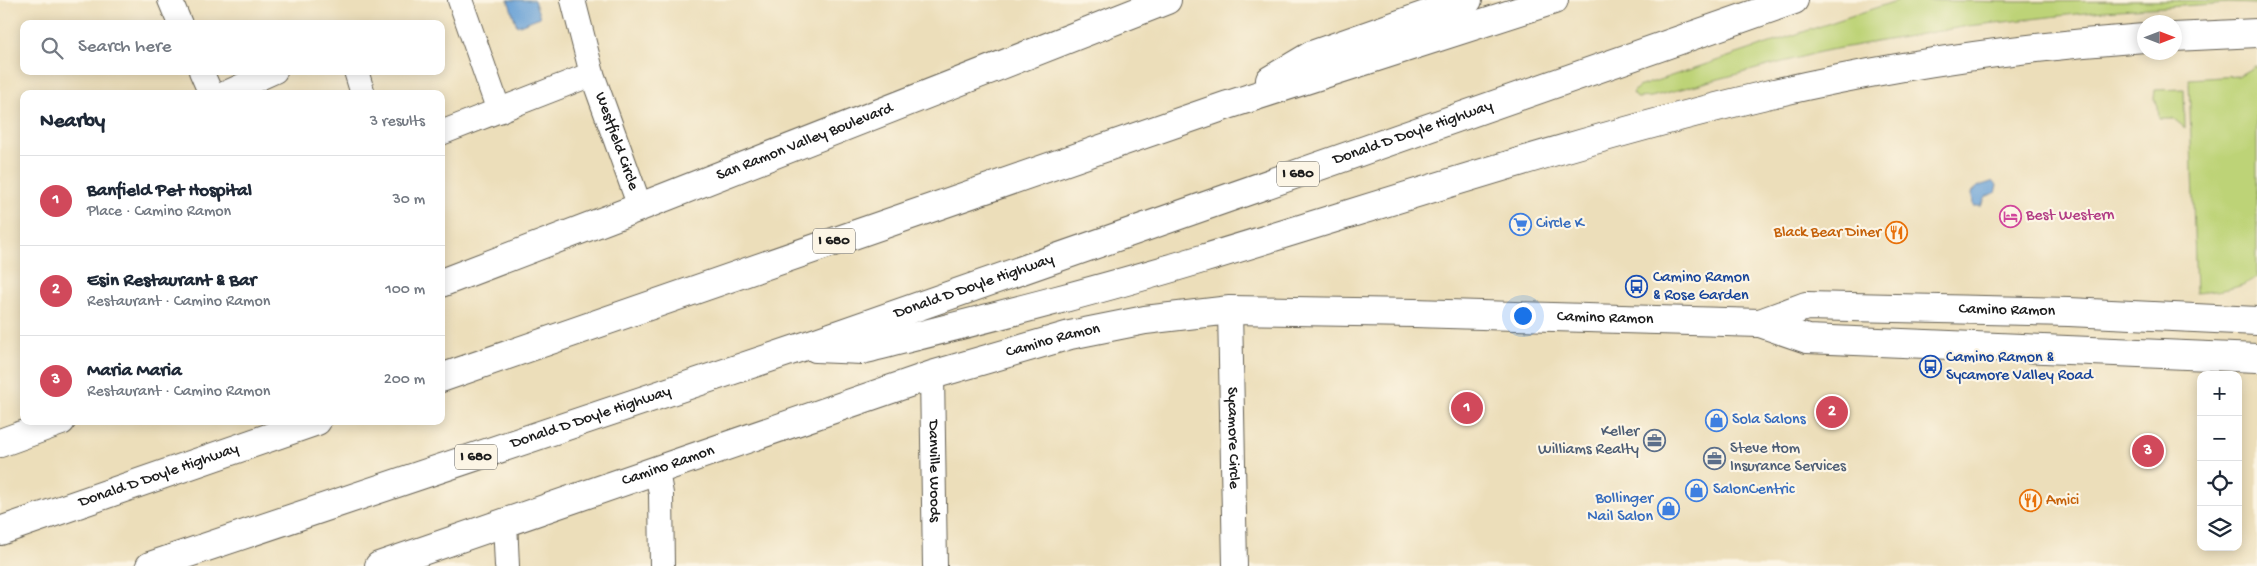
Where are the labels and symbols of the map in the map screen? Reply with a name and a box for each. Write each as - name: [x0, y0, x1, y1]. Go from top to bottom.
- north arrow: [2137, 15, 2182, 60]
- street label: Westfield Circle: [590, 90, 643, 194]
- street label: Donald D Doyle Highway: [1330, 97, 1495, 170]
- street label: San Ramon Valley Boulevard: [714, 99, 897, 185]
- road number: I 680: [1277, 162, 1319, 186]
- hotel icon: Best Western: [1998, 204, 2022, 228]
- place label: Best Western: [2025, 207, 2115, 226]
- supermarket icon: Circle K: [1508, 212, 1532, 236]
- place label: Circle K: [1536, 215, 1586, 234]
- restaurant icon: Black Bear Diner: [1885, 221, 1909, 245]
- place label: Black Bear Diner: [1773, 224, 1882, 243]
- road number: I 680: [813, 228, 855, 254]
- street label: Donald D Doyle Highway: [891, 250, 1056, 324]
- place label: Camino Ramon & Rose Garden: [1653, 269, 1750, 306]
- bus stop icon: Camino Ramon & Rose Garden: [1625, 275, 1649, 299]
- street label: Camino Ramon: [1958, 300, 2056, 321]
- your location: [1510, 303, 1536, 329]
- street label: Camino Ramon: [1556, 308, 1654, 329]
- street label: Camino Ramon: [1004, 320, 1102, 363]
- place label: Camino Ramon & Sycamore Valley Road: [1946, 349, 2094, 386]
- bus stop icon: Camino Ramon & Sycamore Valley Road: [1918, 355, 1942, 379]
- street label: Donald D Doyle Highway: [507, 382, 674, 454]
- street label: Sycamore Circle: [1222, 387, 1243, 490]
- pin: 1: [1451, 389, 1483, 427]
- pin: 2: [1816, 393, 1848, 431]
- shop icon: Sola Salons: [1704, 408, 1728, 432]
- place label: Sola Salons: [1732, 411, 1807, 430]
- street label: Danville Woods: [923, 419, 944, 523]
- place label: Keller Williams Realty: [1538, 423, 1640, 460]
- office icon: Keller Williams Realty: [1643, 429, 1667, 453]
- pin: 3: [2132, 432, 2164, 470]
- street label: Donald D Doyle Highway: [75, 439, 241, 513]
- place label: Steve Hom Insurance Services: [1730, 440, 1847, 477]
- street label: Camino Ramon: [619, 441, 717, 491]
- road number: I 680: [455, 444, 497, 470]
- office icon: Steve Hom Insurance Services: [1702, 446, 1726, 470]
- shop icon: SalonCentric: [1685, 478, 1709, 502]
- place label: SalonCentric: [1713, 481, 1795, 500]
- restaurant icon: Amici: [2018, 489, 2042, 513]
- place label: Bollinger Nail Salon: [1587, 490, 1654, 527]
- place label: Amici: [2046, 492, 2079, 511]
- shop icon: Bollinger Nail Salon: [1657, 496, 1681, 520]

